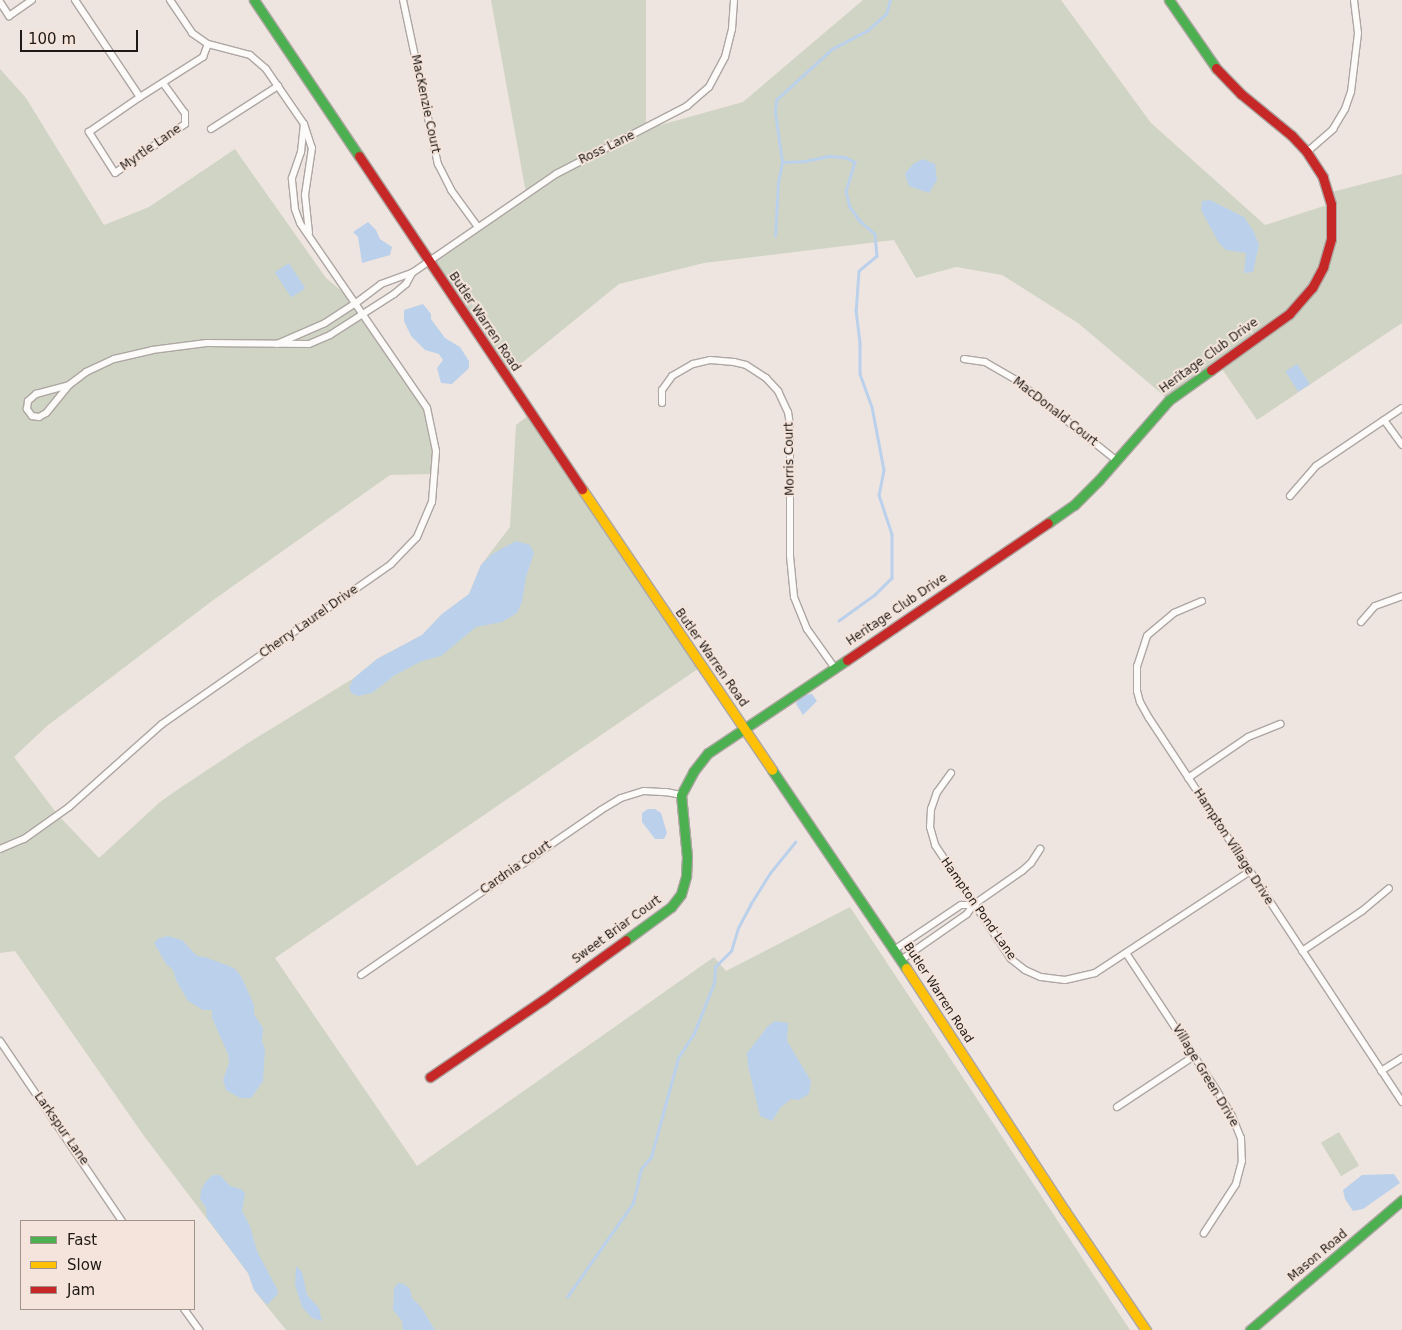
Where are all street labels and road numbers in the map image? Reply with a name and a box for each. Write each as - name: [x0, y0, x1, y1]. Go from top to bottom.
- street label: MacKenzie Court: [408, 53, 442, 155]
- street label: Myrtle Lane: [118, 122, 184, 174]
- street label: Ross Lane: [577, 128, 637, 168]
- street label: Butler Warren Road: [445, 270, 523, 374]
- street label: Heritage Club Drive: [1157, 315, 1261, 397]
- street label: MacDonald Court: [1010, 374, 1100, 450]
- street label: Morris Court: [782, 422, 798, 496]
- street label: Heritage Club Drive: [844, 571, 950, 649]
- street label: Cherry Laurel Drive: [257, 583, 361, 661]
- street label: Butler Warren Road: [672, 606, 750, 710]
- street label: Hampton Village Drive: [1190, 786, 1276, 908]
- street label: Cardnia Court: [478, 838, 554, 898]
- street label: Hampton Pond Lane: [937, 855, 1019, 963]
- street label: Sweet Briar Court: [570, 893, 664, 967]
- street label: Butler Warren Road: [900, 940, 976, 1046]
- street label: Village Green Drive: [1169, 1022, 1241, 1130]
- street label: Larkspur Lane: [31, 1090, 91, 1168]
- street label: Mason Road: [1285, 1227, 1351, 1285]

